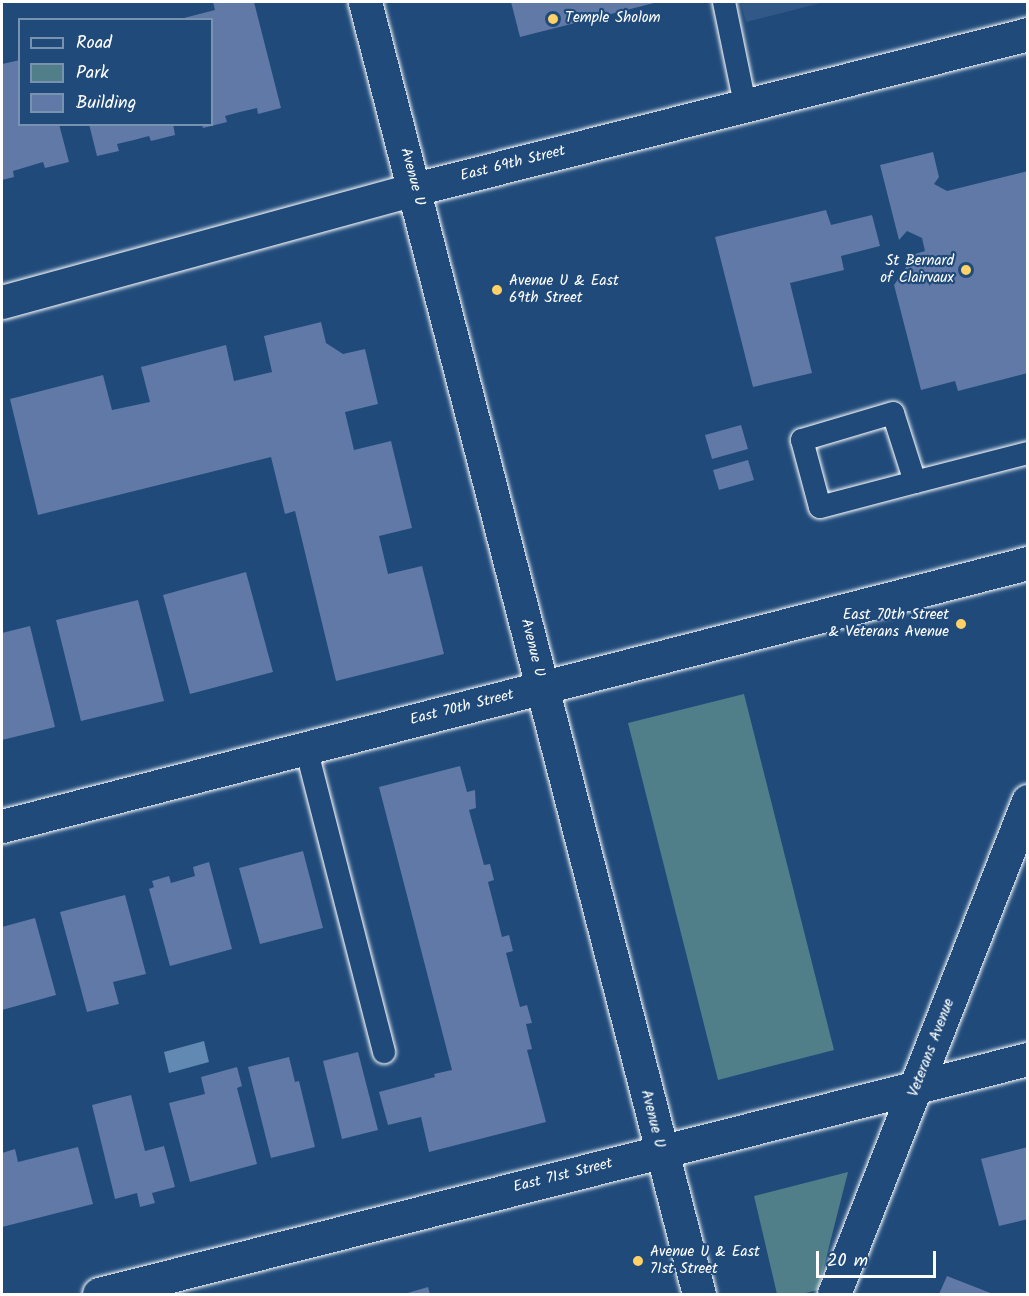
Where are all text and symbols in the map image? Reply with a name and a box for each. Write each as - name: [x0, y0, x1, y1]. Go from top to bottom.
- place label: Temple Sholom: [565, 10, 661, 28]
- marker: Temple Sholom: [546, 12, 560, 26]
- legend: [18, 18, 213, 126]
- text: Road: [76, 29, 112, 58]
- text: Park: [76, 59, 109, 88]
- text: Building: [76, 89, 136, 118]
- street label: East 69th Street: [459, 142, 567, 186]
- street label: Avenue U: [396, 146, 428, 208]
- place label: St Bernard of Clairvaux: [880, 252, 954, 287]
- marker: St Bernard of Clairvaux: [959, 263, 973, 277]
- place label: Avenue U & East 69th Street: [509, 272, 619, 307]
- marker: Avenue U & East 69th Street: [490, 283, 504, 297]
- place label: East 70th Street & Veterans Avenue: [829, 606, 949, 641]
- street label: Avenue U: [516, 617, 548, 679]
- marker: East 70th Street & Veterans Avenue: [954, 617, 968, 631]
- street label: East 70th Street: [408, 686, 516, 730]
- street label: Veterans Avenue: [905, 996, 959, 1100]
- street label: Avenue U: [636, 1088, 668, 1150]
- street label: East 71st Street: [511, 1155, 615, 1197]
- scale bar: [819, 1239, 939, 1277]
- place label: Avenue U & East 71st Street: [650, 1243, 760, 1278]
- text: 20 m: [827, 1247, 868, 1276]
- marker: Avenue U & East 71st Street: [631, 1254, 645, 1268]

